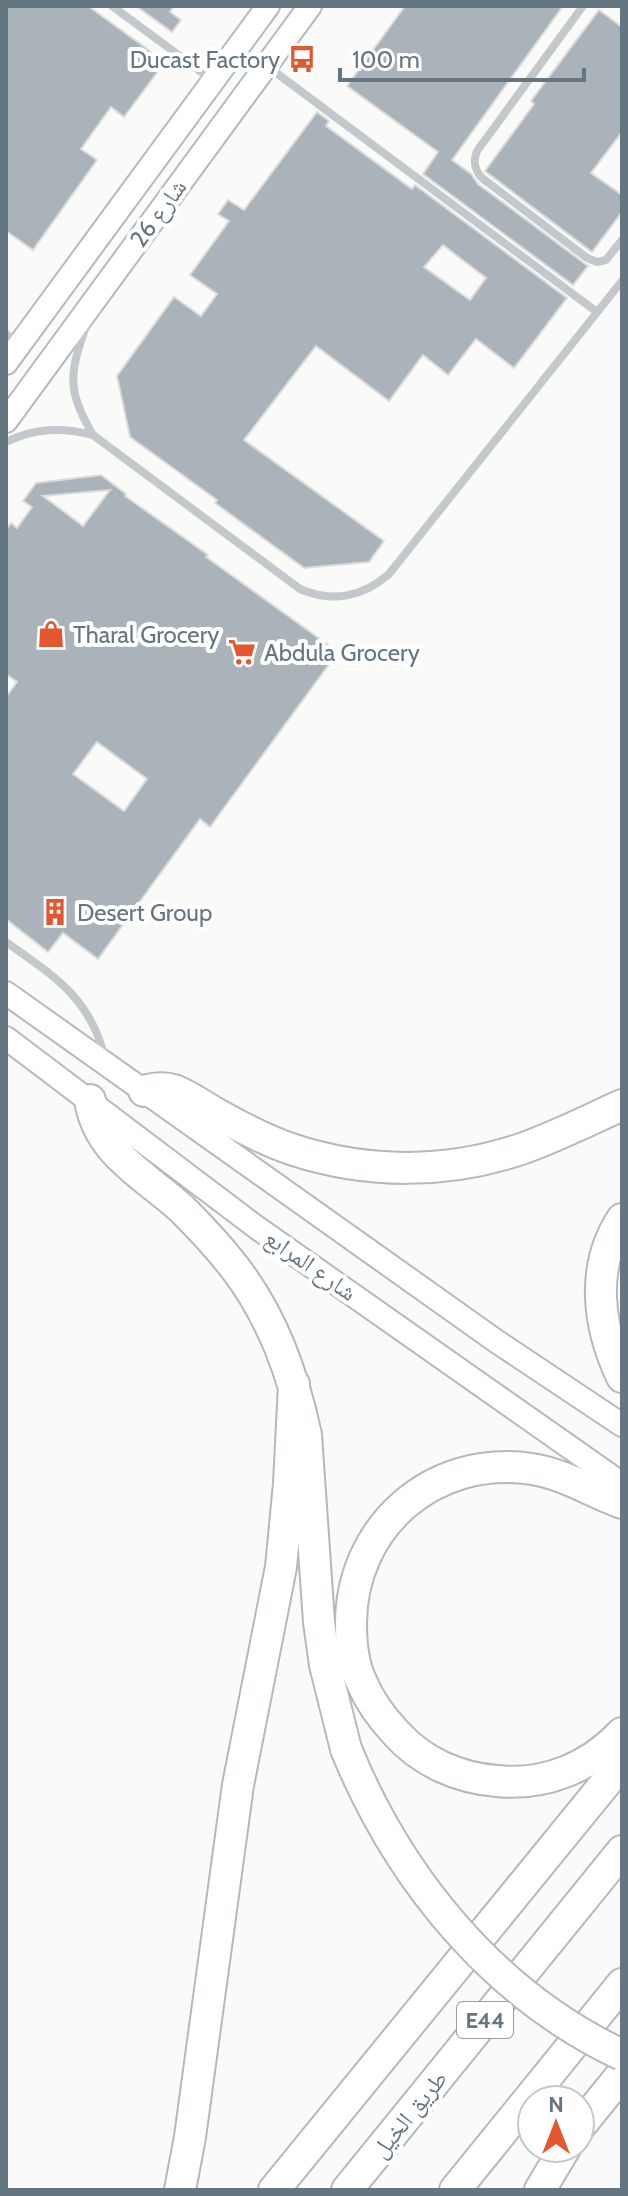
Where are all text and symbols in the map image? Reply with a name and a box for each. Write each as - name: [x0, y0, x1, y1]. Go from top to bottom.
- scale bar: [340, 32, 584, 82]
- bus stop icon: Ducast Factory: [287, 44, 317, 74]
- place label: Ducast Factory: [130, 45, 280, 74]
- text: 100 m: [352, 45, 420, 74]
- street label: شارع 26: [124, 173, 193, 253]
- shop icon: Tharal Grocery: [36, 619, 66, 649]
- place label: Tharal Grocery: [73, 620, 219, 649]
- supermarket icon: Abdula Grocery: [227, 637, 257, 667]
- place label: Abdula Grocery: [264, 638, 420, 667]
- building icon: Desert Group: [40, 897, 70, 927]
- place label: Desert Group: [77, 898, 212, 927]
- street label: شارع المرابع: [259, 1223, 362, 1308]
- road number: E44: [457, 2002, 513, 2038]
- street label: طريق الخيل: [365, 2064, 453, 2164]
- north arrow: [516, 2084, 596, 2164]
- text: N: [548, 2091, 564, 2118]

